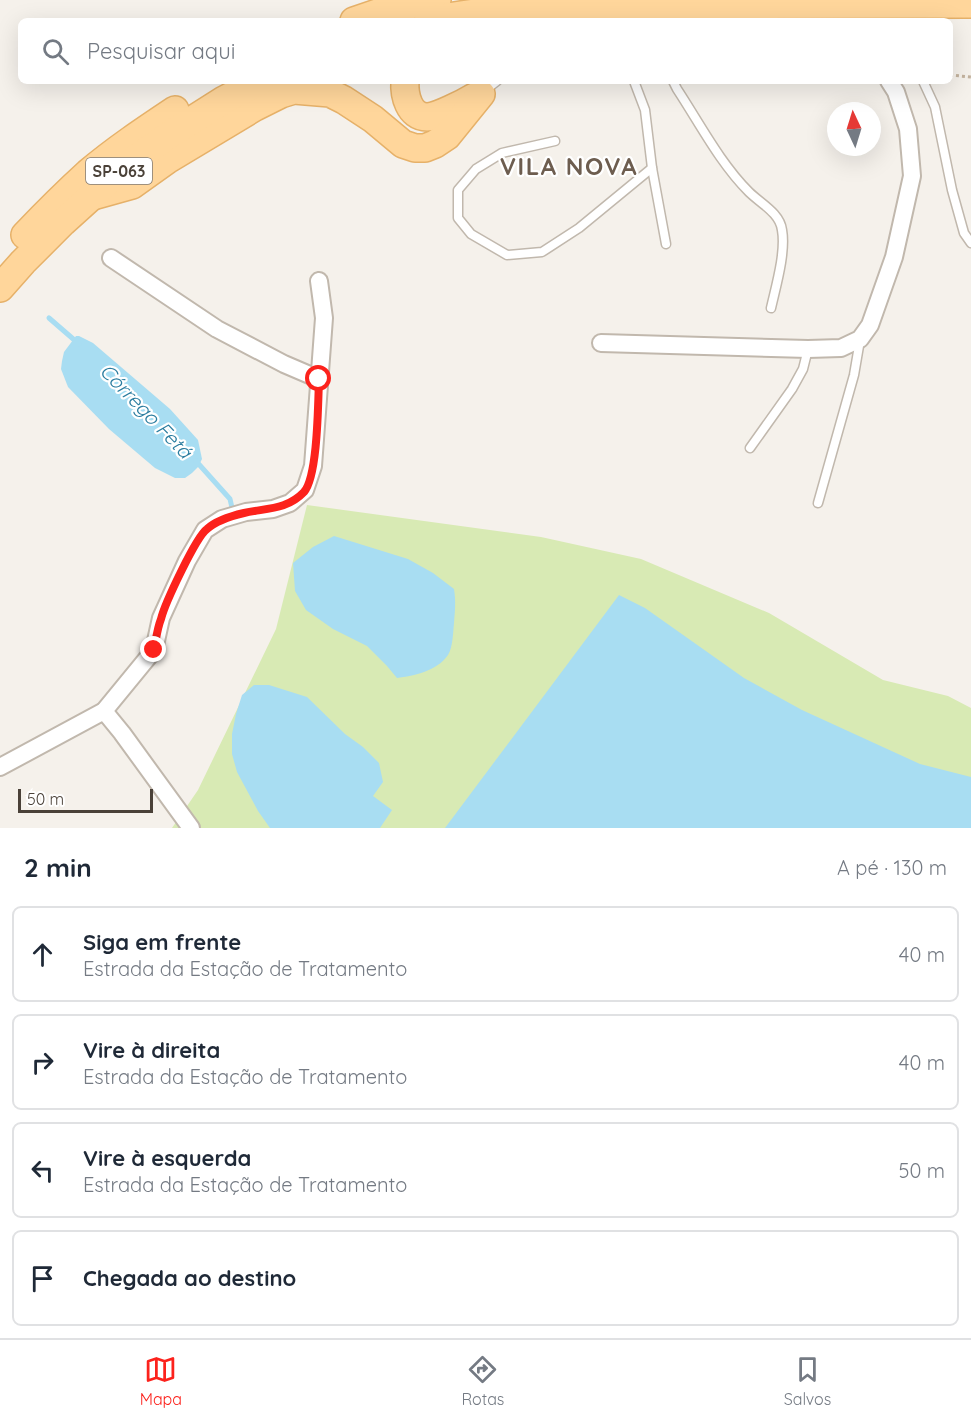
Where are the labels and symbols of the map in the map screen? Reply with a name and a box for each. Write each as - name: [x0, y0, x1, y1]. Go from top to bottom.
- north arrow: [827, 102, 881, 156]
- district label: VILA NOVA: [500, 151, 638, 181]
- road number: SP-063: [86, 158, 152, 184]
- water label: Córrego Fetá: [95, 358, 199, 465]
- route start: [305, 365, 331, 391]
- route end: [140, 636, 166, 662]
- scale bar: [18, 786, 153, 814]

